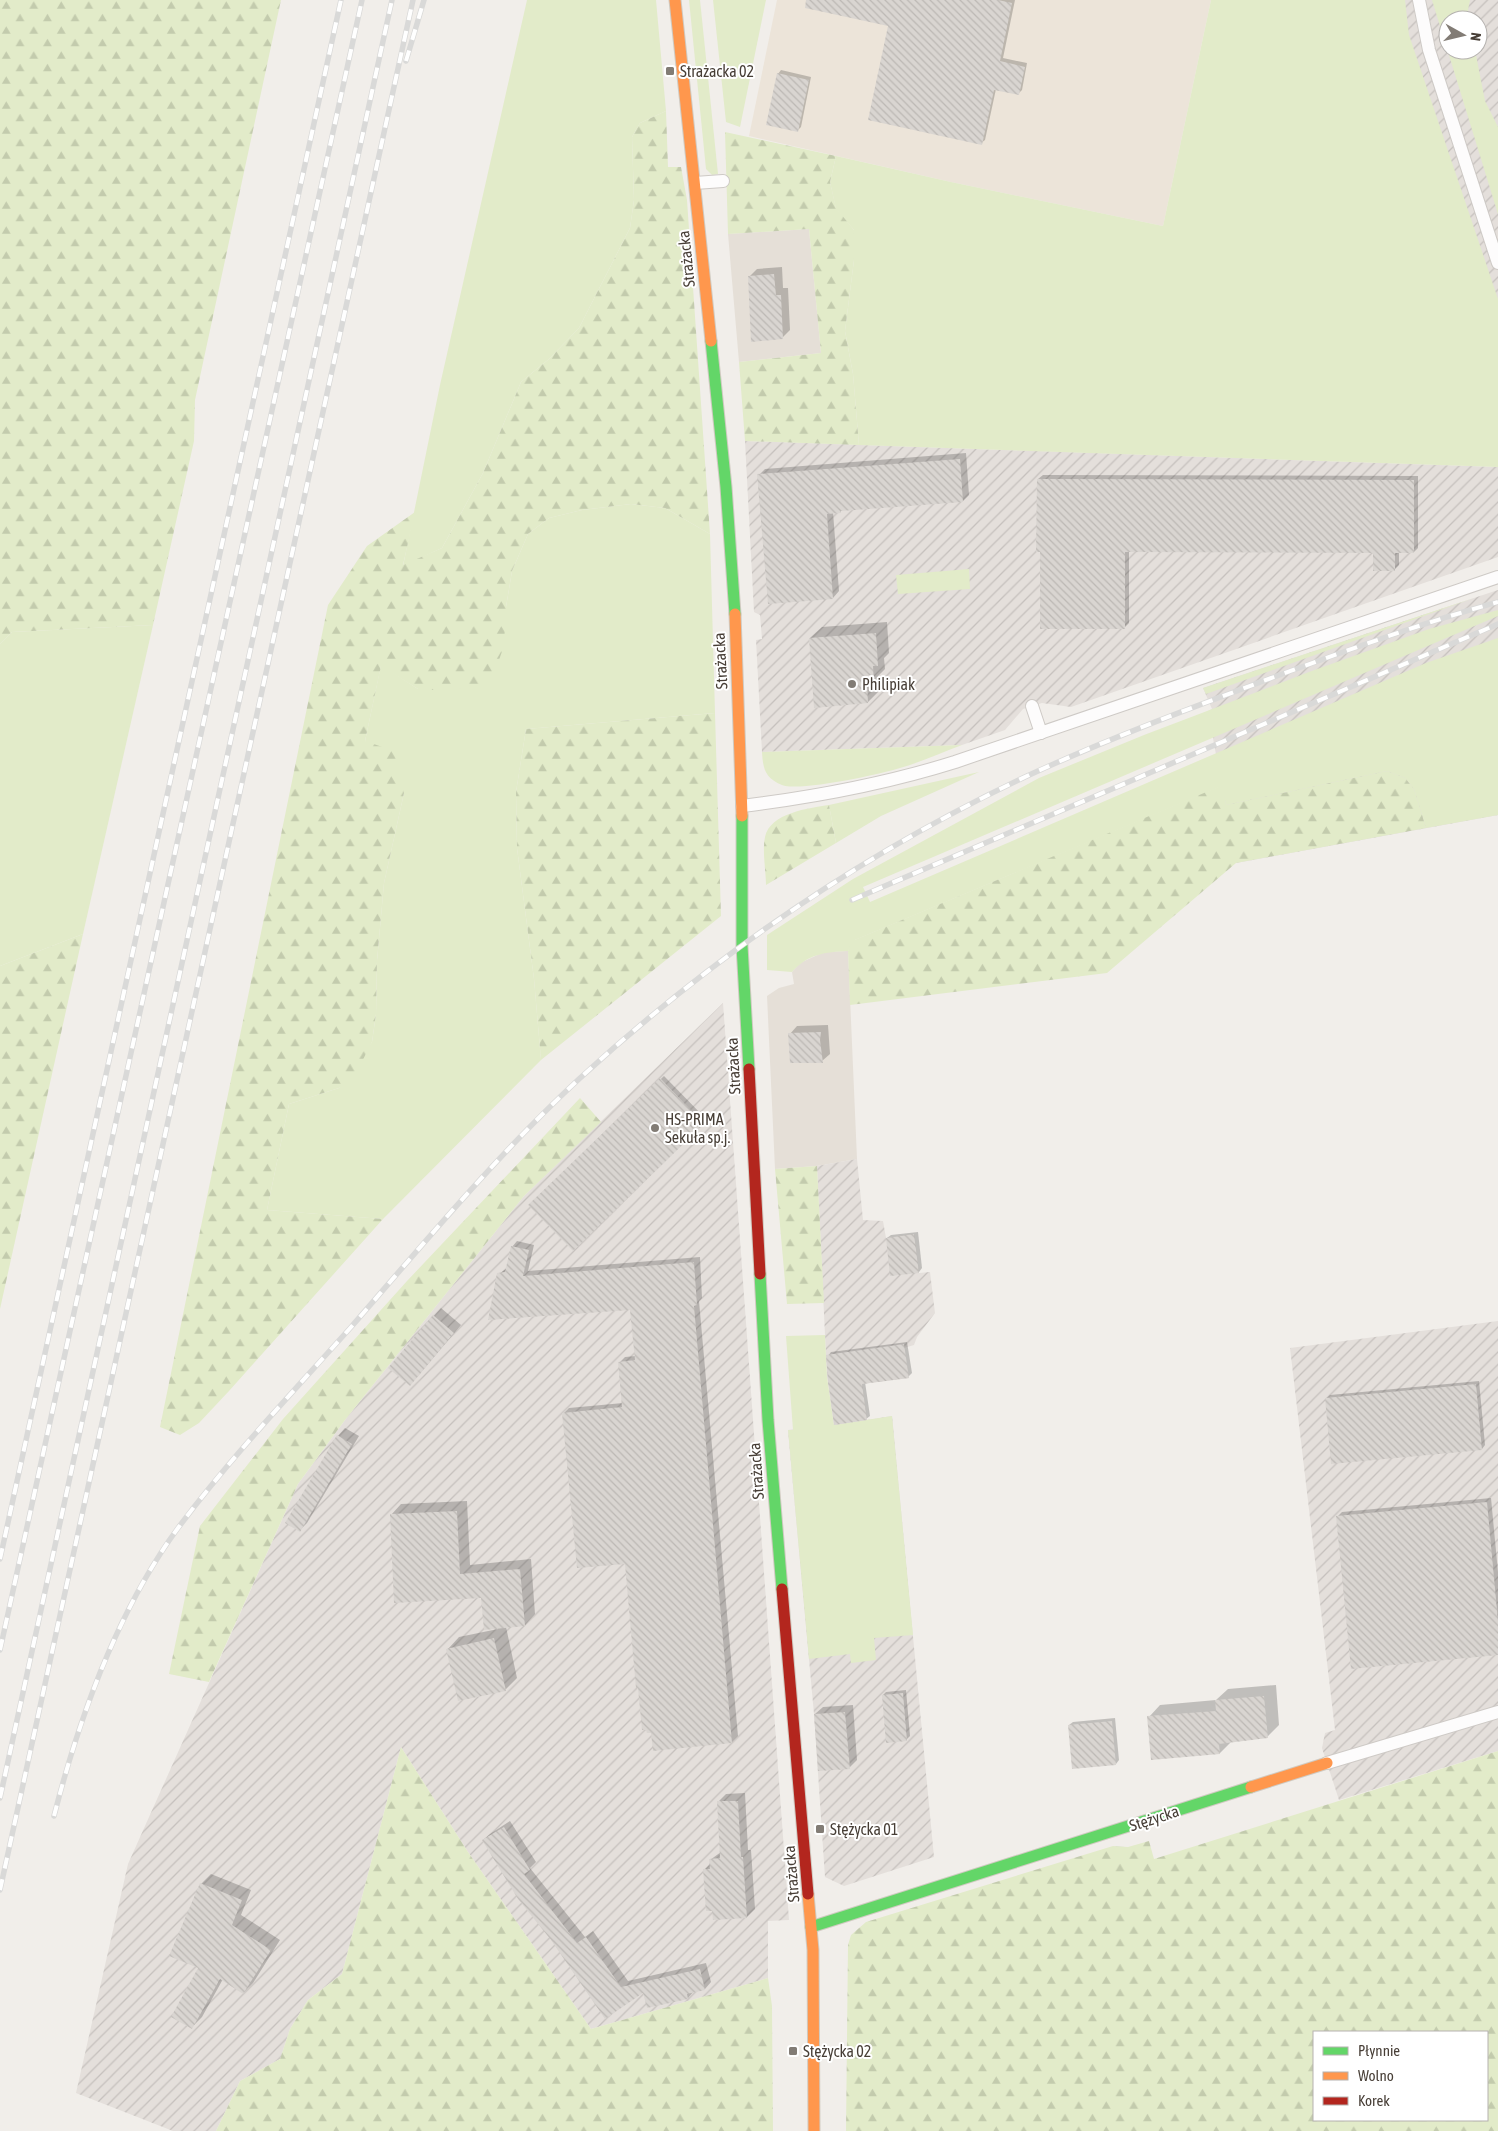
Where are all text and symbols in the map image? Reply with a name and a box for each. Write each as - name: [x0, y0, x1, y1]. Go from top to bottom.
- north arrow: [1438, 10, 1488, 60]
- text: N: [1467, 32, 1484, 42]
- place label: Strażacka 02: [680, 62, 754, 80]
- marker: Strażacka 02: [664, 65, 676, 77]
- street label: Strażacka: [674, 230, 698, 288]
- street label: Strażacka: [710, 632, 730, 690]
- place label: Philipiak: [862, 675, 915, 694]
- marker: Philipiak: [846, 678, 858, 690]
- street label: Strażacka: [723, 1037, 743, 1095]
- place label: HS-PRIMA Sekuła sp.j.: [665, 1110, 730, 1147]
- marker: HS-PRIMA Sekuła sp.j.: [649, 1122, 661, 1134]
- street label: Strażacka: [745, 1442, 767, 1500]
- street label: Stężycka: [1127, 1802, 1181, 1835]
- place label: Stężycka 01: [830, 1820, 898, 1839]
- marker: Stężycka 01: [814, 1823, 826, 1835]
- street label: Strażacka: [780, 1845, 802, 1903]
- legend: [1313, 2031, 1488, 2121]
- place label: Stężycka 02: [803, 2042, 871, 2061]
- text: Płynnie: [1358, 2042, 1400, 2059]
- marker: Stężycka 02: [787, 2045, 799, 2057]
- text: Wolno: [1358, 2067, 1394, 2084]
- text: Korek: [1358, 2092, 1390, 2109]

